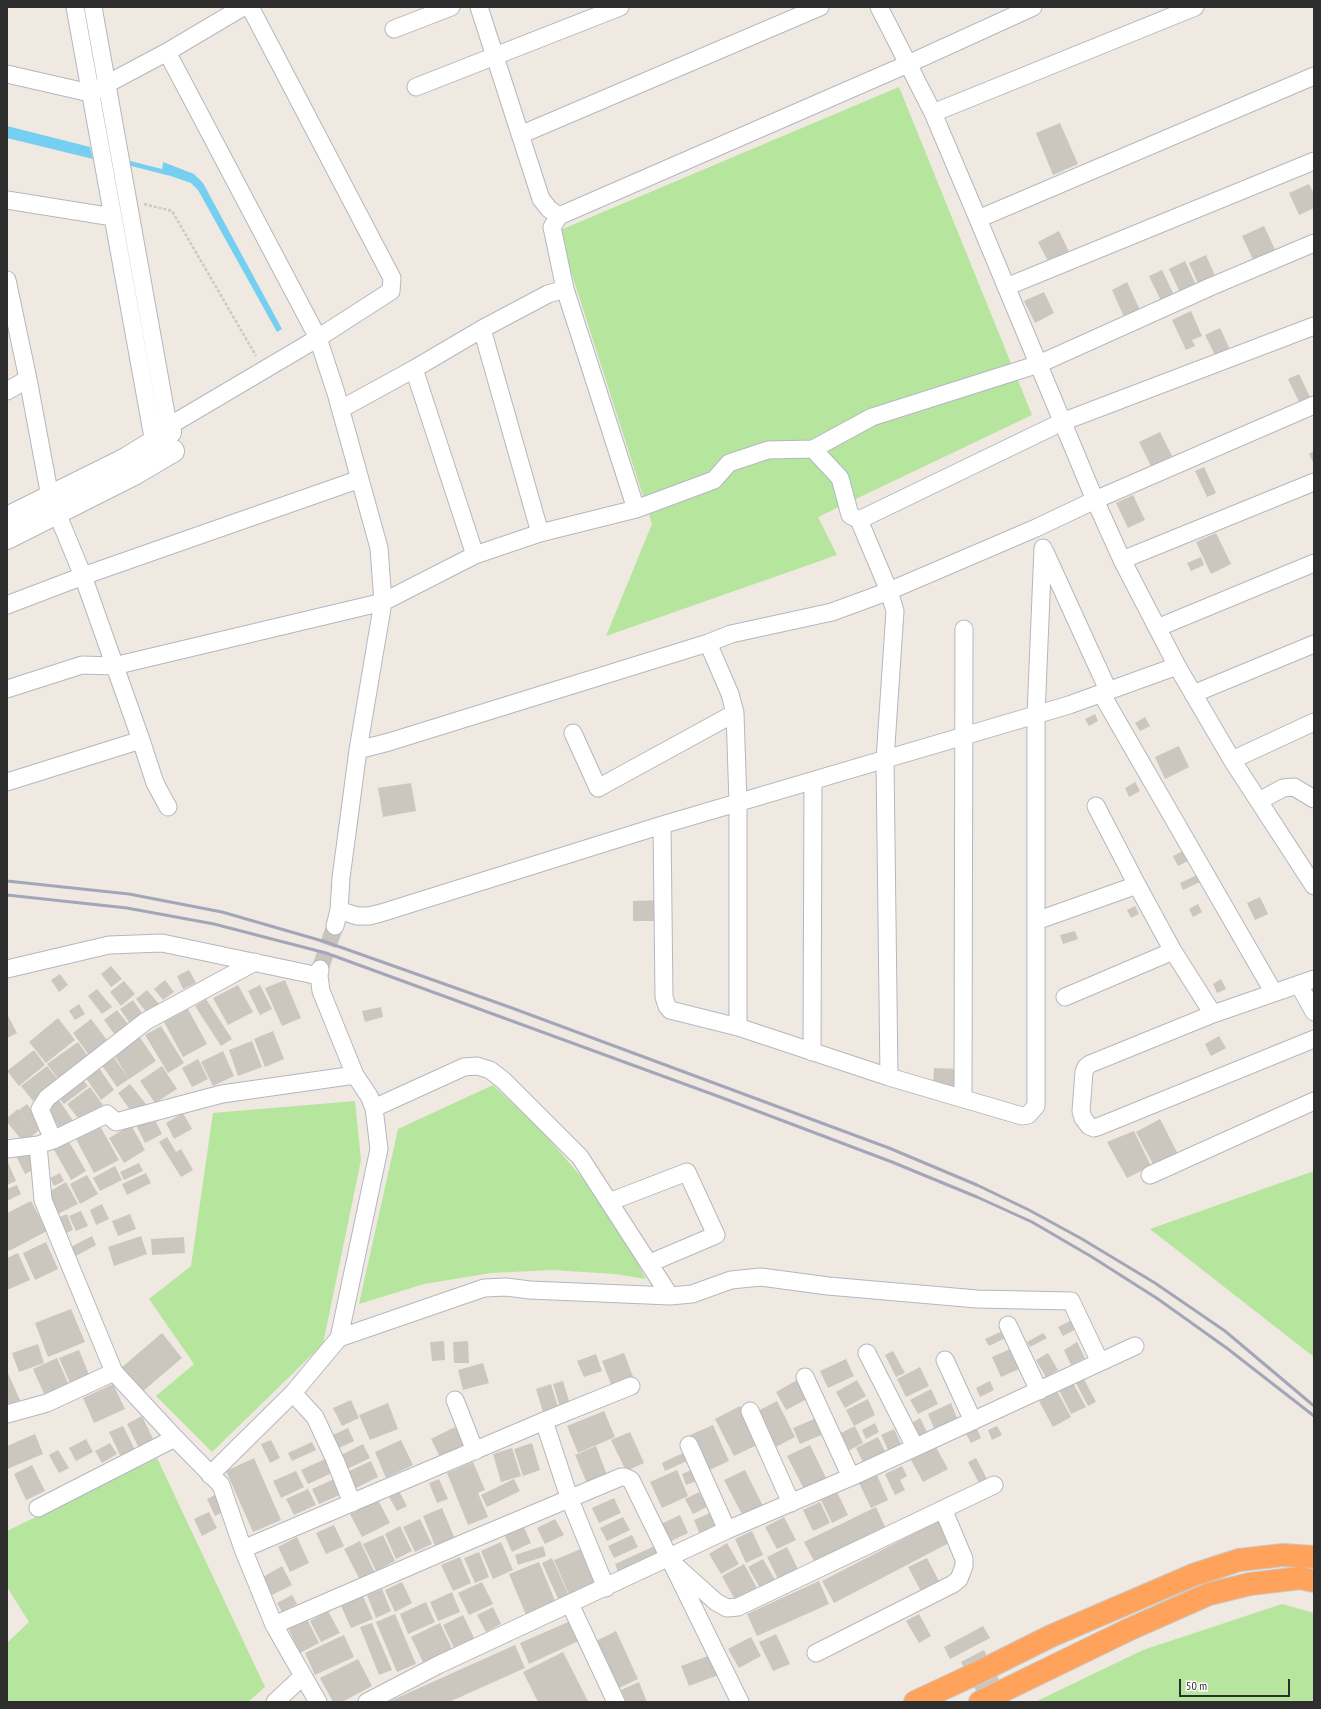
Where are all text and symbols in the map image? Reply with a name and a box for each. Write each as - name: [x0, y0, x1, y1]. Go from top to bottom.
- scale bar: [1181, 1671, 1292, 1697]
- text: 50 m: [1186, 1678, 1207, 1693]

